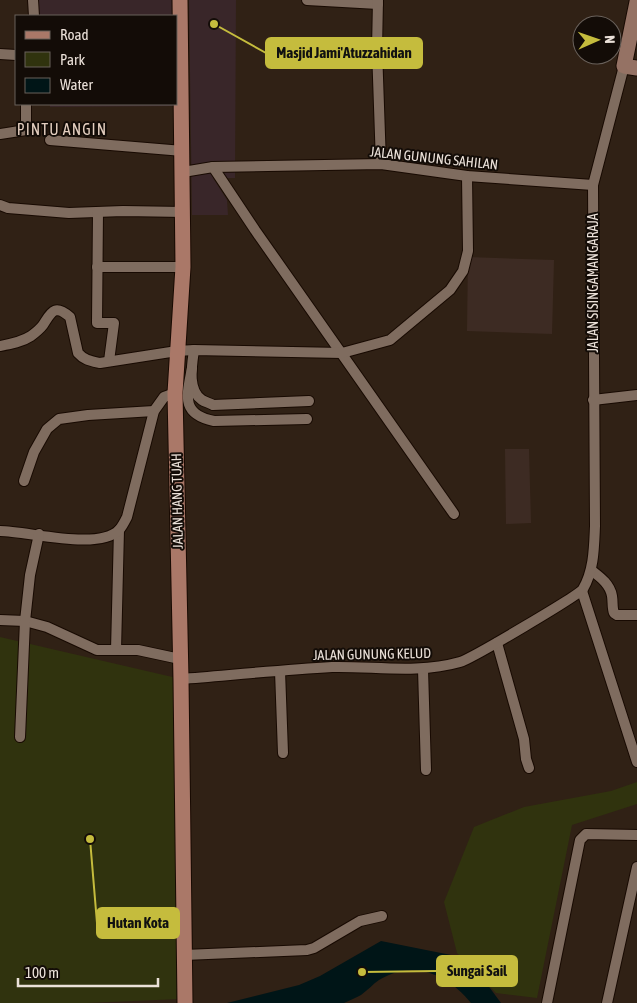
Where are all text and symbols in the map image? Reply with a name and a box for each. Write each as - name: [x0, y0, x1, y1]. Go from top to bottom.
- legend: [15, 15, 178, 105]
- north arrow: [572, 15, 622, 65]
- text: Road: [60, 26, 89, 43]
- text: N: [602, 35, 618, 44]
- callout: Masjid Jami'Atuzzahidan: [266, 38, 422, 68]
- text: Masjid Jami'Atuzzahidan: [276, 44, 412, 61]
- text: Park: [60, 51, 85, 68]
- text: Water: [60, 76, 93, 93]
- district label: PINTU ANGIN: [17, 120, 107, 138]
- street label: JALAN GUNUNG SAHILAN: [369, 143, 499, 173]
- street label: JALAN SISINGAMANGARAJA: [585, 213, 601, 353]
- street label: JALAN HANG TUAH: [168, 453, 186, 549]
- street label: JALAN GUNUNG KELUD: [313, 645, 431, 663]
- callout: Hutan Kota: [97, 908, 179, 938]
- text: Hutan Kota: [107, 914, 169, 931]
- scale bar: [18, 956, 158, 988]
- callout: Sungai Sail: [437, 956, 517, 986]
- text: Sungai Sail: [447, 962, 508, 979]
- text: 100 m: [25, 964, 59, 981]

